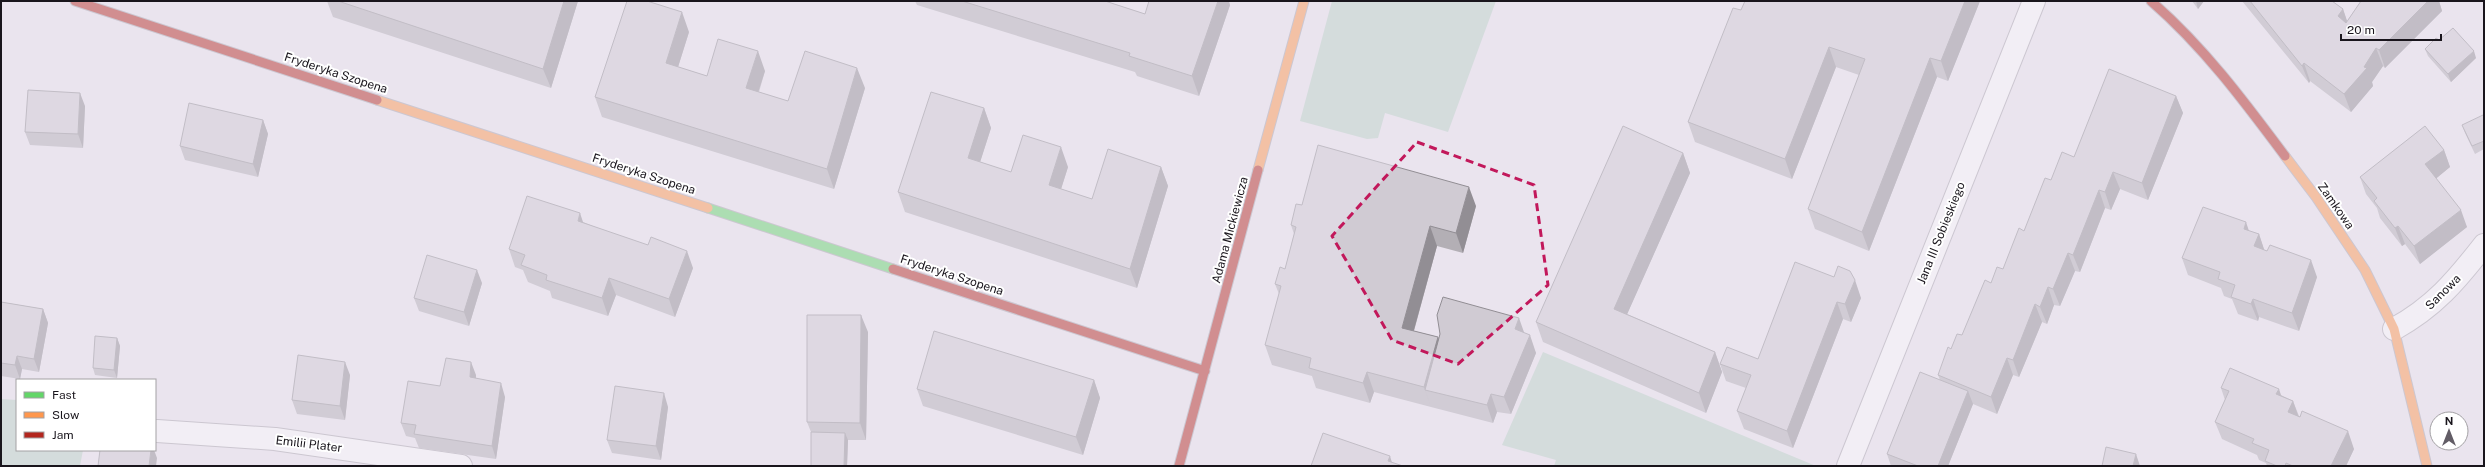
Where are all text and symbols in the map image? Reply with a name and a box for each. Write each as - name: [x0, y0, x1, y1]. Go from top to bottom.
- scale bar: [2341, 16, 2441, 42]
- text: 20 m: [2347, 23, 2375, 37]
- street label: Fryderyka Szopena: [283, 50, 389, 96]
- street label: Fryderyka Szopena: [591, 151, 697, 197]
- street label: Adama Mickiewicza: [1209, 175, 1251, 285]
- street label: Jana III Sobieskiego: [1914, 180, 1968, 286]
- street label: Zamkowa: [2315, 180, 2357, 232]
- street label: Fryderyka Szopena: [899, 252, 1005, 298]
- street label: Sanowa: [2422, 271, 2464, 313]
- legend: [16, 379, 156, 451]
- text: Fast: [52, 388, 77, 402]
- text: Slow: [52, 408, 80, 422]
- north arrow: [2429, 411, 2469, 451]
- text: N: [2445, 415, 2453, 427]
- text: Jam: [52, 428, 74, 442]
- street label: Emilii Plater: [275, 433, 343, 455]

